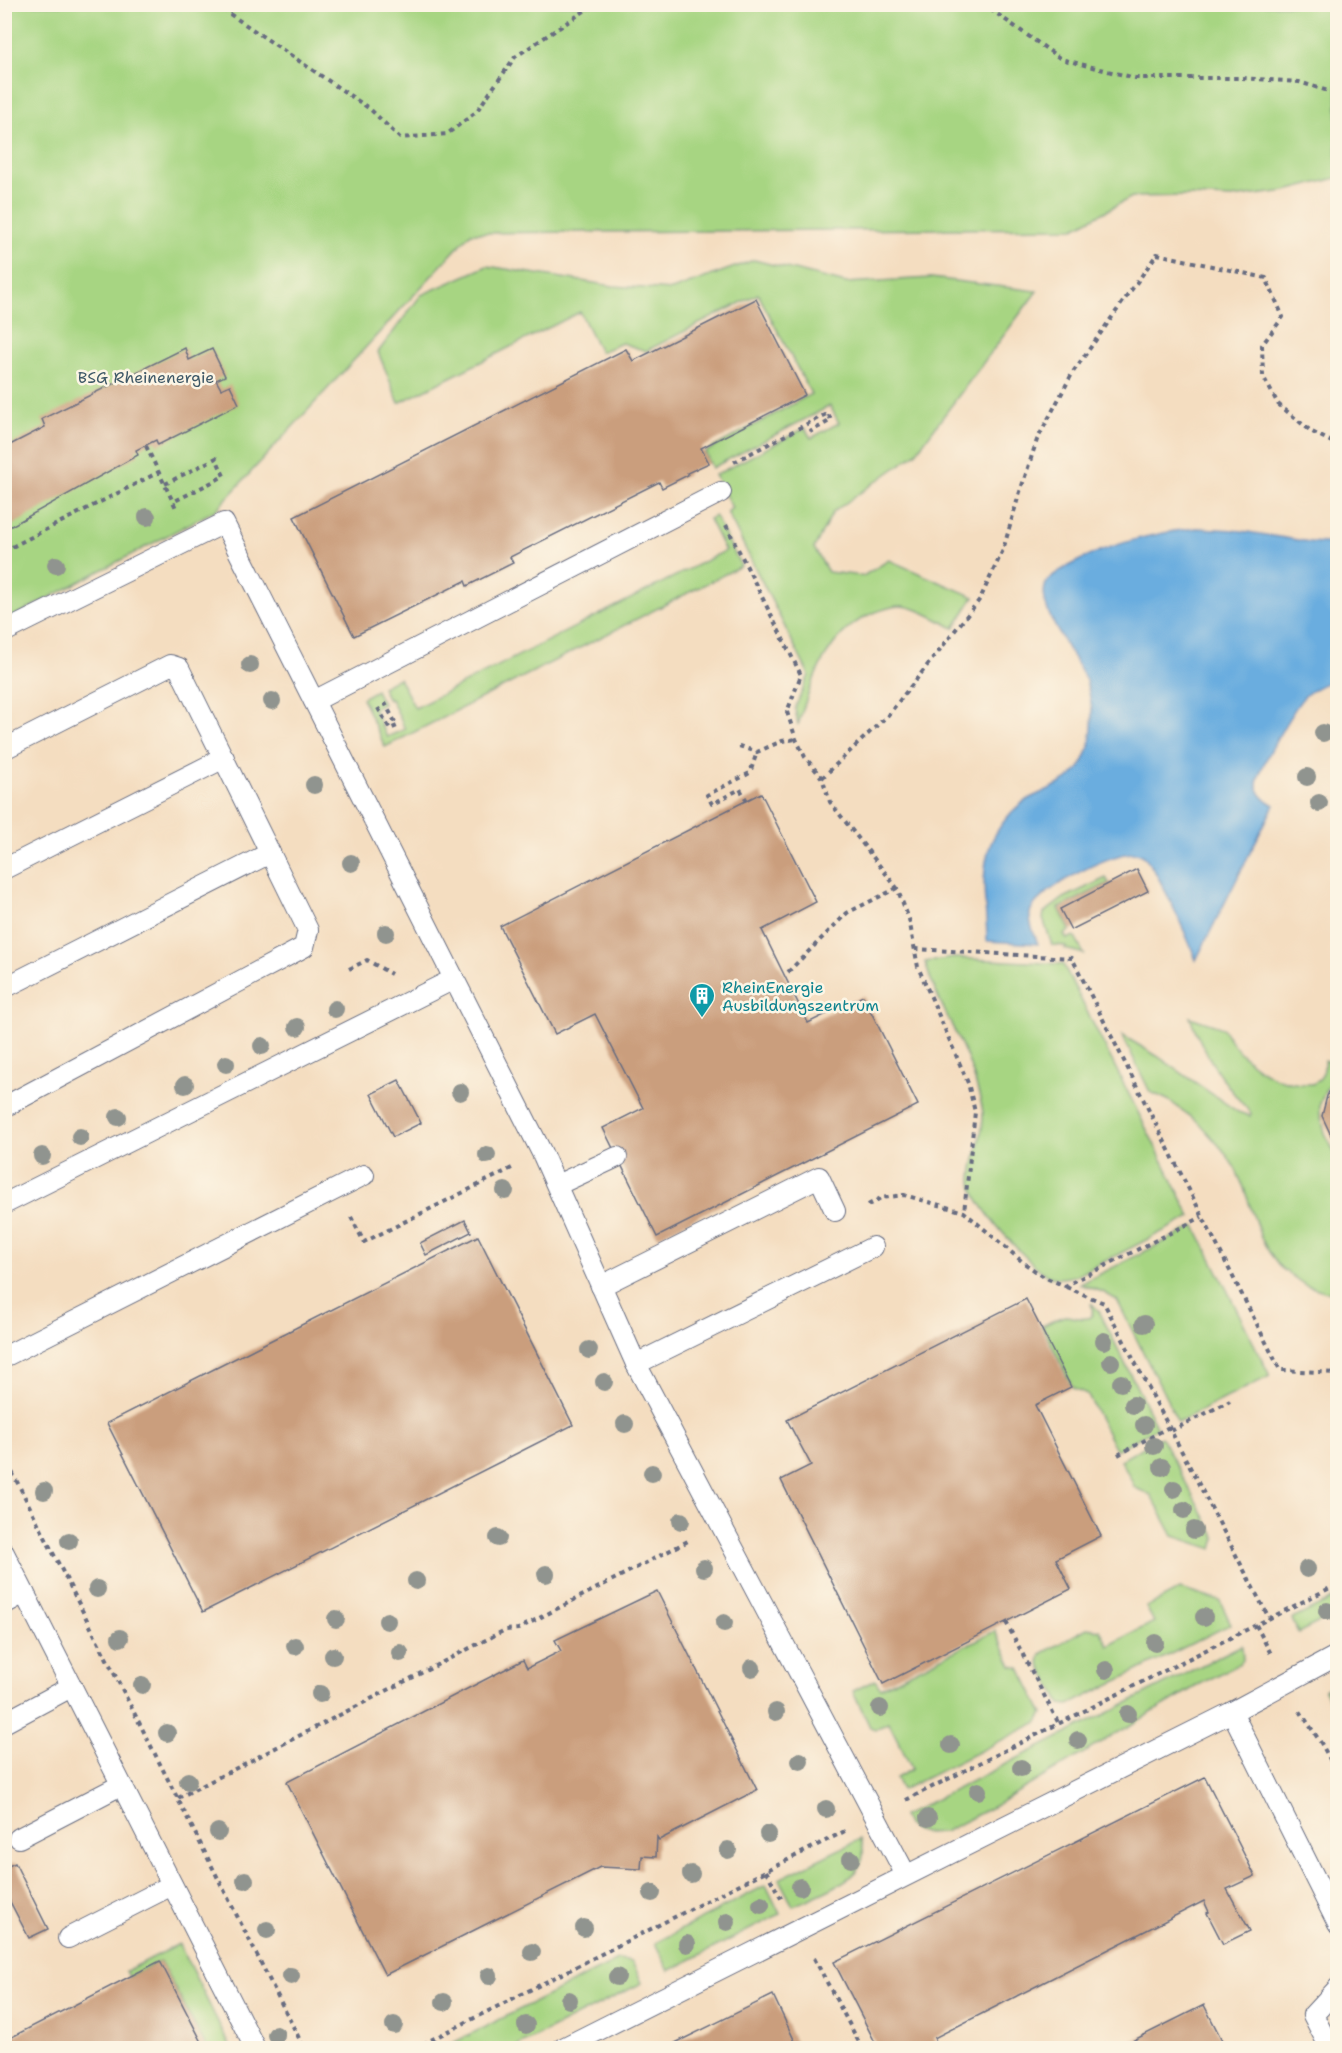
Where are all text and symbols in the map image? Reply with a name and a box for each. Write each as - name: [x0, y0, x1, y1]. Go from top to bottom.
- park label: BSG Rheinenergie: [78, 367, 214, 388]
- place label: RheinEnergie Ausbildungszentrum: [722, 977, 879, 1016]
- building icon: RheinEnergie Ausbildungszentrum: [687, 981, 717, 1019]

